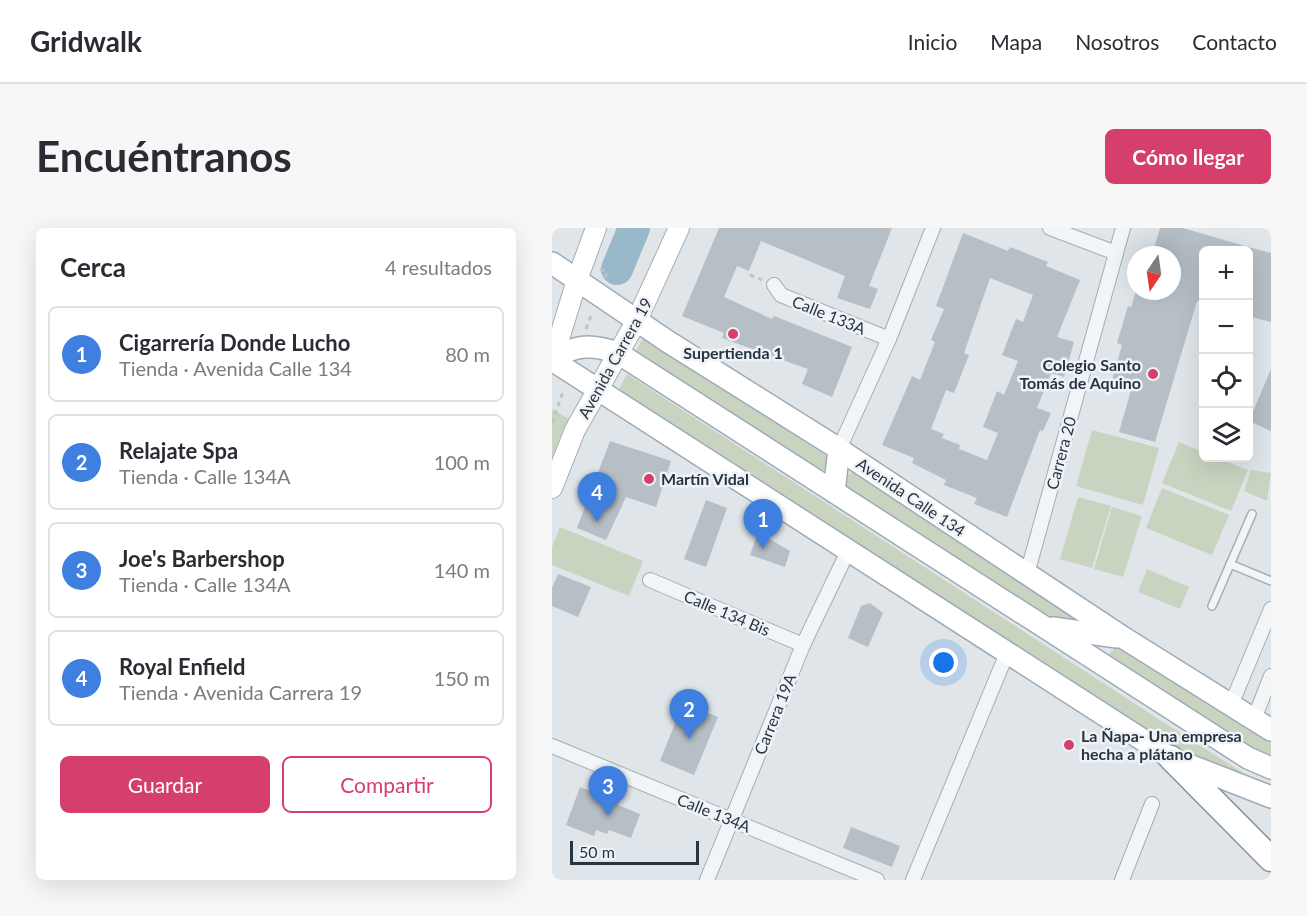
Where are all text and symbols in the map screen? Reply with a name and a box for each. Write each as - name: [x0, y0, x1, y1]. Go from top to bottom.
- text: Gridwalk: [30, 24, 142, 58]
- text: Inicio: [908, 29, 957, 54]
- text: Mapa: [990, 29, 1042, 54]
- text: Nosotros: [1075, 29, 1159, 54]
- text: Contacto: [1192, 29, 1277, 54]
- button: Cómo llegar: [1105, 129, 1271, 184]
- text: Encuéntranos: [36, 131, 292, 181]
- north arrow: [1127, 246, 1181, 300]
- map controls: [1199, 246, 1253, 462]
- button: +: [1199, 246, 1253, 300]
- text: Cerca: [60, 251, 126, 283]
- text: 4 resultados: [385, 255, 492, 279]
- street label: Calle 133A: [790, 291, 869, 338]
- street label: Avenida Carrera 19: [573, 294, 656, 421]
- button: −: [1199, 300, 1253, 354]
- marker: Supertienda 1: [726, 327, 740, 341]
- text: Cigarrería Donde Lucho: [119, 329, 350, 356]
- text: 1: [76, 342, 87, 366]
- text: 80 m: [445, 342, 490, 366]
- place label: Supertienda 1: [683, 343, 783, 362]
- button: locate: [1199, 354, 1253, 408]
- place label: Colegio Santo Tomás de Aquino: [1019, 355, 1141, 392]
- text: Tienda · Avenida Calle 134: [119, 356, 352, 380]
- marker: Colegio Santo Tomás de Aquino: [1146, 367, 1160, 381]
- button: layers: [1199, 408, 1253, 462]
- street label: Carrera 20: [1042, 414, 1079, 491]
- text: Relajate Spa: [119, 437, 238, 464]
- text: 2: [76, 450, 87, 474]
- text: 100 m: [434, 450, 490, 474]
- street label: Avenida Calle 134: [853, 453, 969, 540]
- text: Tienda · Calle 134A: [119, 464, 291, 488]
- place label: Martín Vidal: [661, 469, 749, 488]
- pin: 4: [578, 472, 616, 522]
- marker: Martín Vidal: [642, 472, 656, 486]
- pin: 1: [744, 500, 782, 549]
- text: Joe's Barbershop: [119, 545, 285, 572]
- text: 3: [76, 558, 87, 582]
- text: 140 m: [434, 558, 490, 582]
- text: Tienda · Calle 134A: [119, 572, 291, 596]
- street label: Calle 134 Bis: [681, 586, 773, 639]
- your location: [929, 648, 958, 677]
- text: Royal Enfield: [119, 653, 246, 680]
- text: 4: [76, 666, 87, 690]
- text: 150 m: [434, 666, 490, 690]
- street label: Carrera 19A: [750, 670, 799, 757]
- text: Tienda · Avenida Carrera 19: [119, 680, 362, 704]
- pin: 2: [670, 690, 708, 739]
- place label: La Ñapa- Una empresa hecha a plátano: [1081, 726, 1242, 763]
- marker: La Ñapa- Una empresa hecha a plátano: [1062, 738, 1076, 752]
- button: Guardar: [60, 756, 270, 813]
- button: Compartir: [282, 756, 492, 813]
- pin: 3: [588, 766, 628, 816]
- street label: Calle 134A: [675, 789, 754, 836]
- scale bar: [570, 838, 699, 866]
- text: 50 m: [579, 842, 615, 861]

